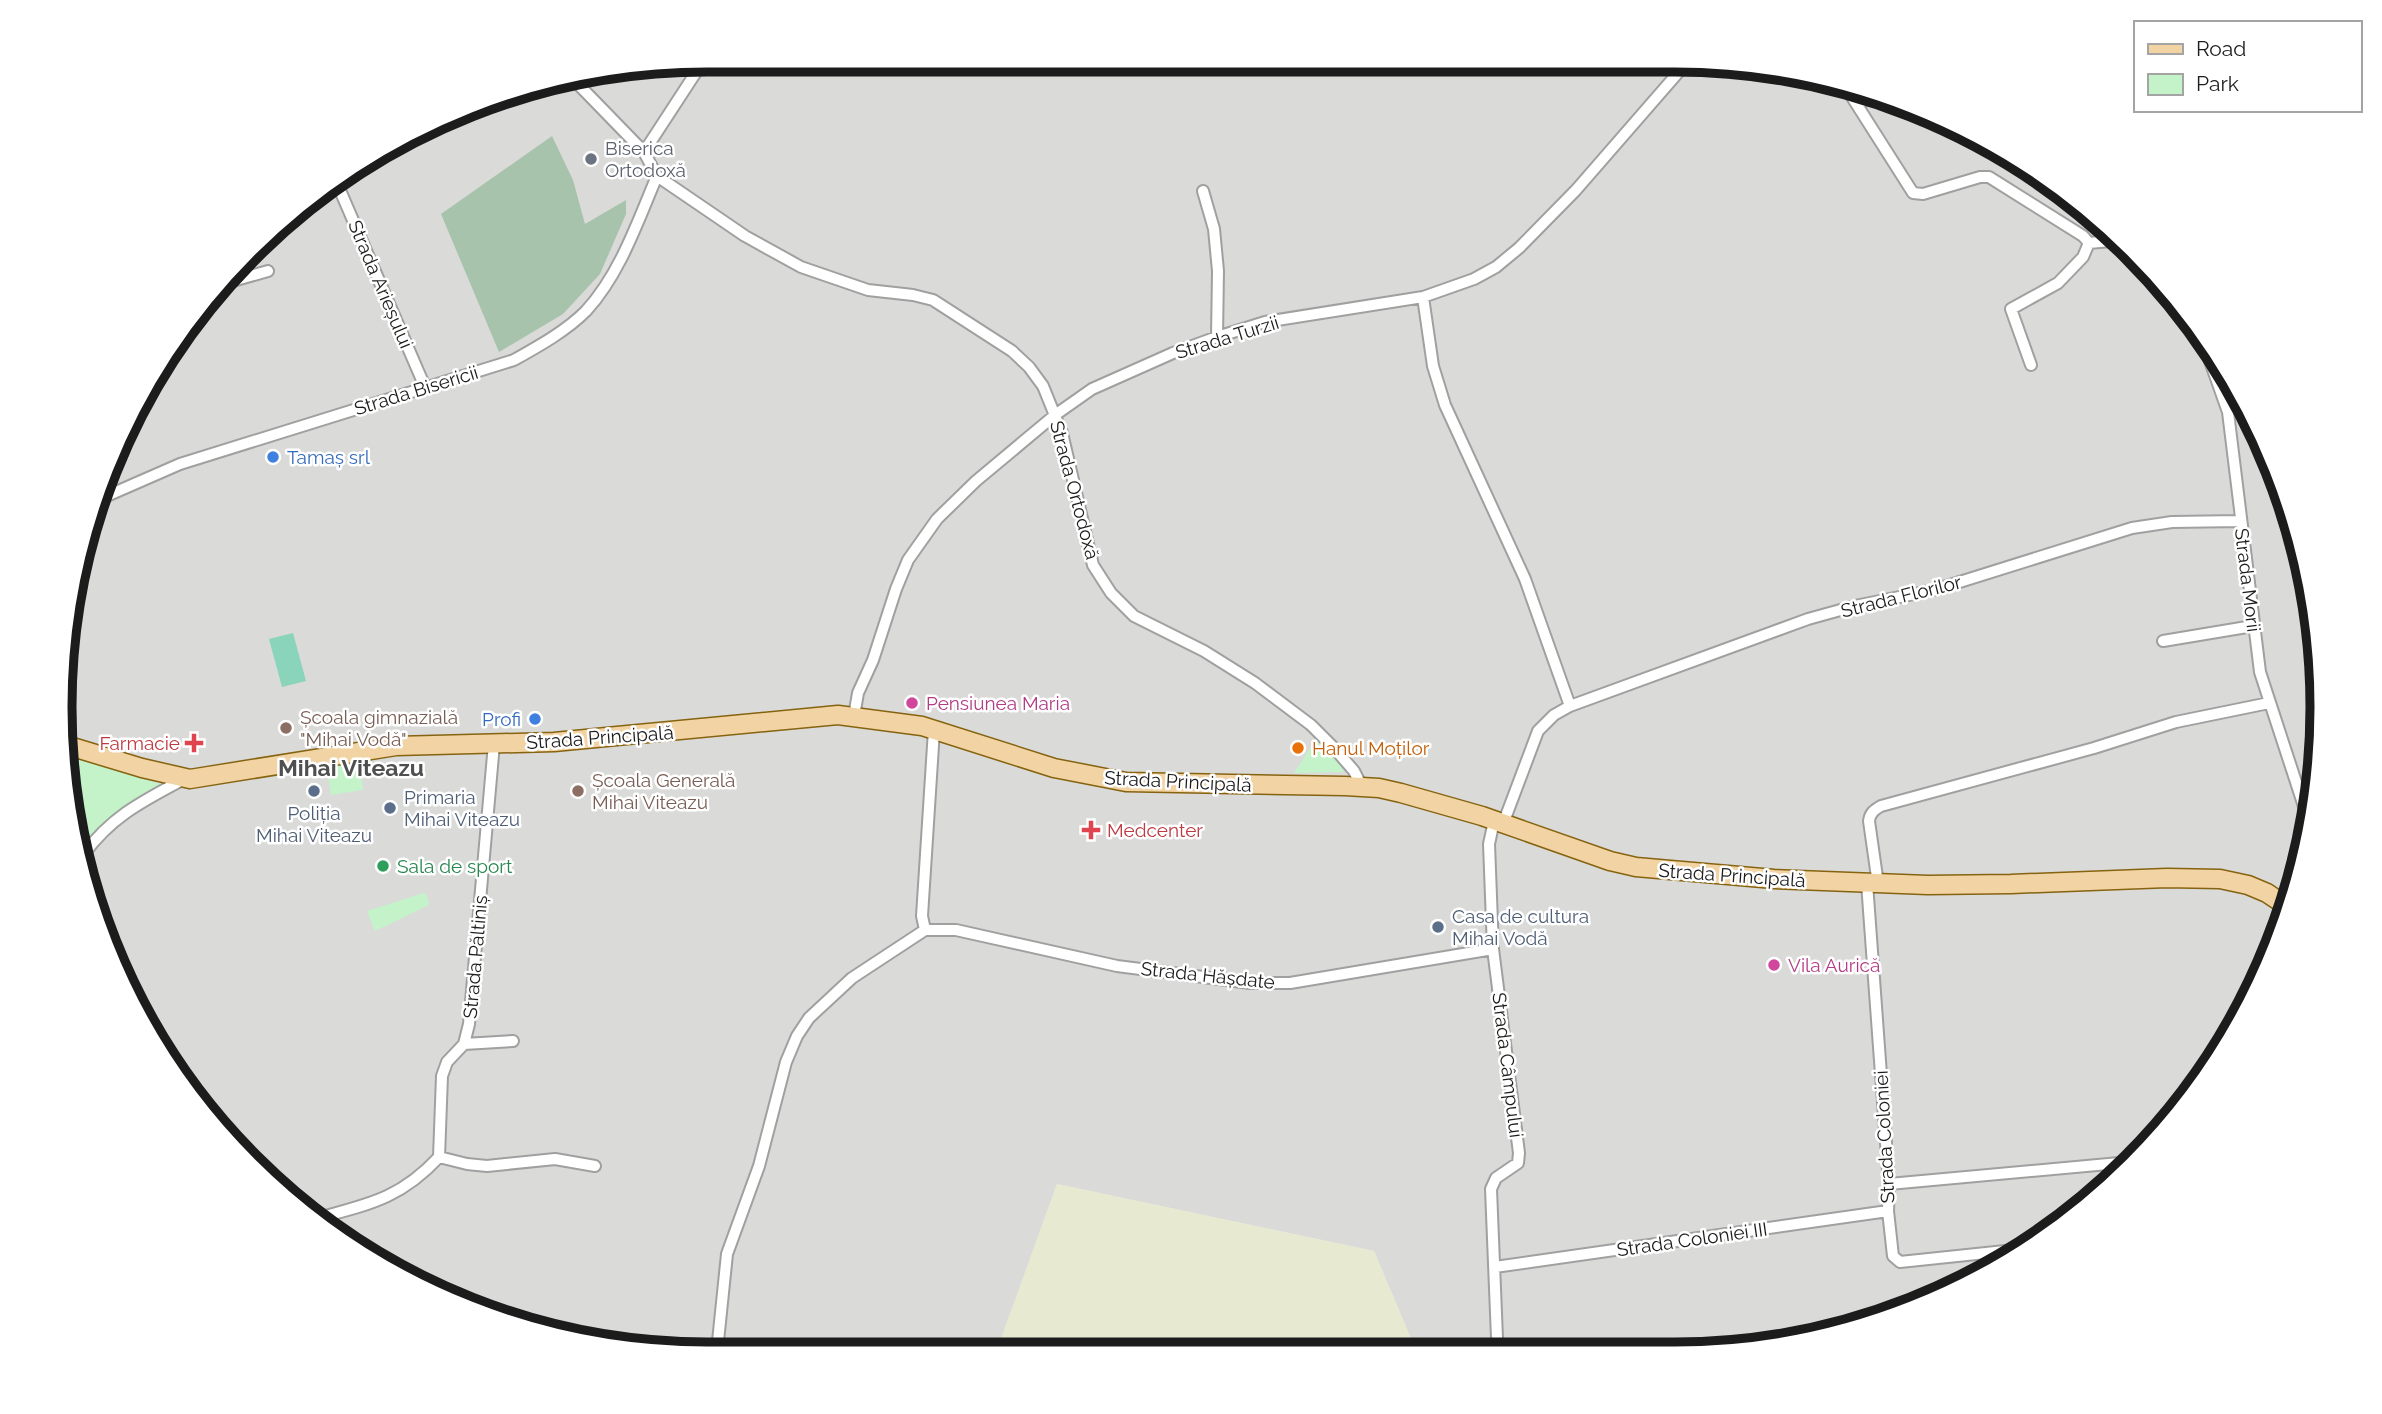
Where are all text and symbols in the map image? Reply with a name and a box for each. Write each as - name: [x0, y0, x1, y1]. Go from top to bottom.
- legend: [2134, 21, 2361, 112]
- text: Road: [2196, 36, 2246, 61]
- text: Park: [2196, 71, 2239, 96]
- place label: Biserica Ortodoxă: [605, 137, 686, 181]
- marker: Biserica Ortodoxă: [583, 151, 599, 167]
- street label: Strada Arieșului: [344, 217, 418, 351]
- street label: Strada Turzii: [1173, 311, 1281, 363]
- street label: Strada Bisericii: [351, 361, 481, 419]
- street label: Strada Ortodoxă: [1046, 418, 1104, 562]
- place label: Tamaș srl: [287, 446, 371, 468]
- marker: Tamaș srl: [265, 449, 281, 465]
- street label: Strada Morii: [2231, 527, 2265, 633]
- street label: Strada Florilor: [1838, 570, 1964, 622]
- place label: Pensiunea Maria: [926, 692, 1070, 714]
- marker: Pensiunea Maria: [904, 695, 920, 711]
- place label: Școala gimnazială "Mihai Vodă": [300, 706, 458, 750]
- place label: Profi: [482, 708, 521, 730]
- marker: Profi: [527, 711, 543, 727]
- marker: Școala gimnazială "Mihai Vodă": [278, 720, 294, 736]
- street label: Strada Principală: [526, 721, 674, 753]
- place label: Farmacie: [99, 732, 180, 754]
- marker: Farmacie: [186, 735, 202, 751]
- place label: Hanul Moților: [1312, 737, 1430, 759]
- marker: Hanul Moților: [1290, 740, 1306, 756]
- district label: Mihai Viteazu: [278, 754, 424, 781]
- street label: Strada Principală: [1104, 766, 1252, 796]
- place label: Școala Generală Mihai Viteazu: [592, 769, 735, 813]
- marker: Poliția Mihai Viteazu: [306, 783, 322, 799]
- marker: Școala Generală Mihai Viteazu: [570, 783, 586, 799]
- place label: Primaria Mihai Viteazu: [404, 786, 520, 830]
- marker: Primaria Mihai Viteazu: [382, 800, 398, 816]
- place label: Poliția Mihai Viteazu: [256, 802, 372, 846]
- place label: Medcenter: [1107, 819, 1203, 841]
- marker: Medcenter: [1081, 820, 1101, 840]
- place label: Sala de sport: [397, 855, 513, 877]
- marker: Sala de sport: [375, 858, 391, 874]
- street label: Strada Principală: [1658, 859, 1806, 891]
- street label: Strada Păltiniș: [459, 894, 491, 1020]
- place label: Casa de cultura Mihai Vodă: [1452, 905, 1589, 949]
- marker: Casa de cultura Mihai Vodă: [1430, 919, 1446, 935]
- place label: Vila Aurică: [1788, 954, 1880, 976]
- street label: Strada Hășdate: [1140, 957, 1276, 993]
- marker: Vila Aurică: [1766, 957, 1782, 973]
- street label: Strada Câmpului: [1488, 991, 1528, 1139]
- street label: Strada Coloniei: [1870, 1070, 1898, 1204]
- street label: Strada Coloniei III: [1615, 1218, 1769, 1260]

